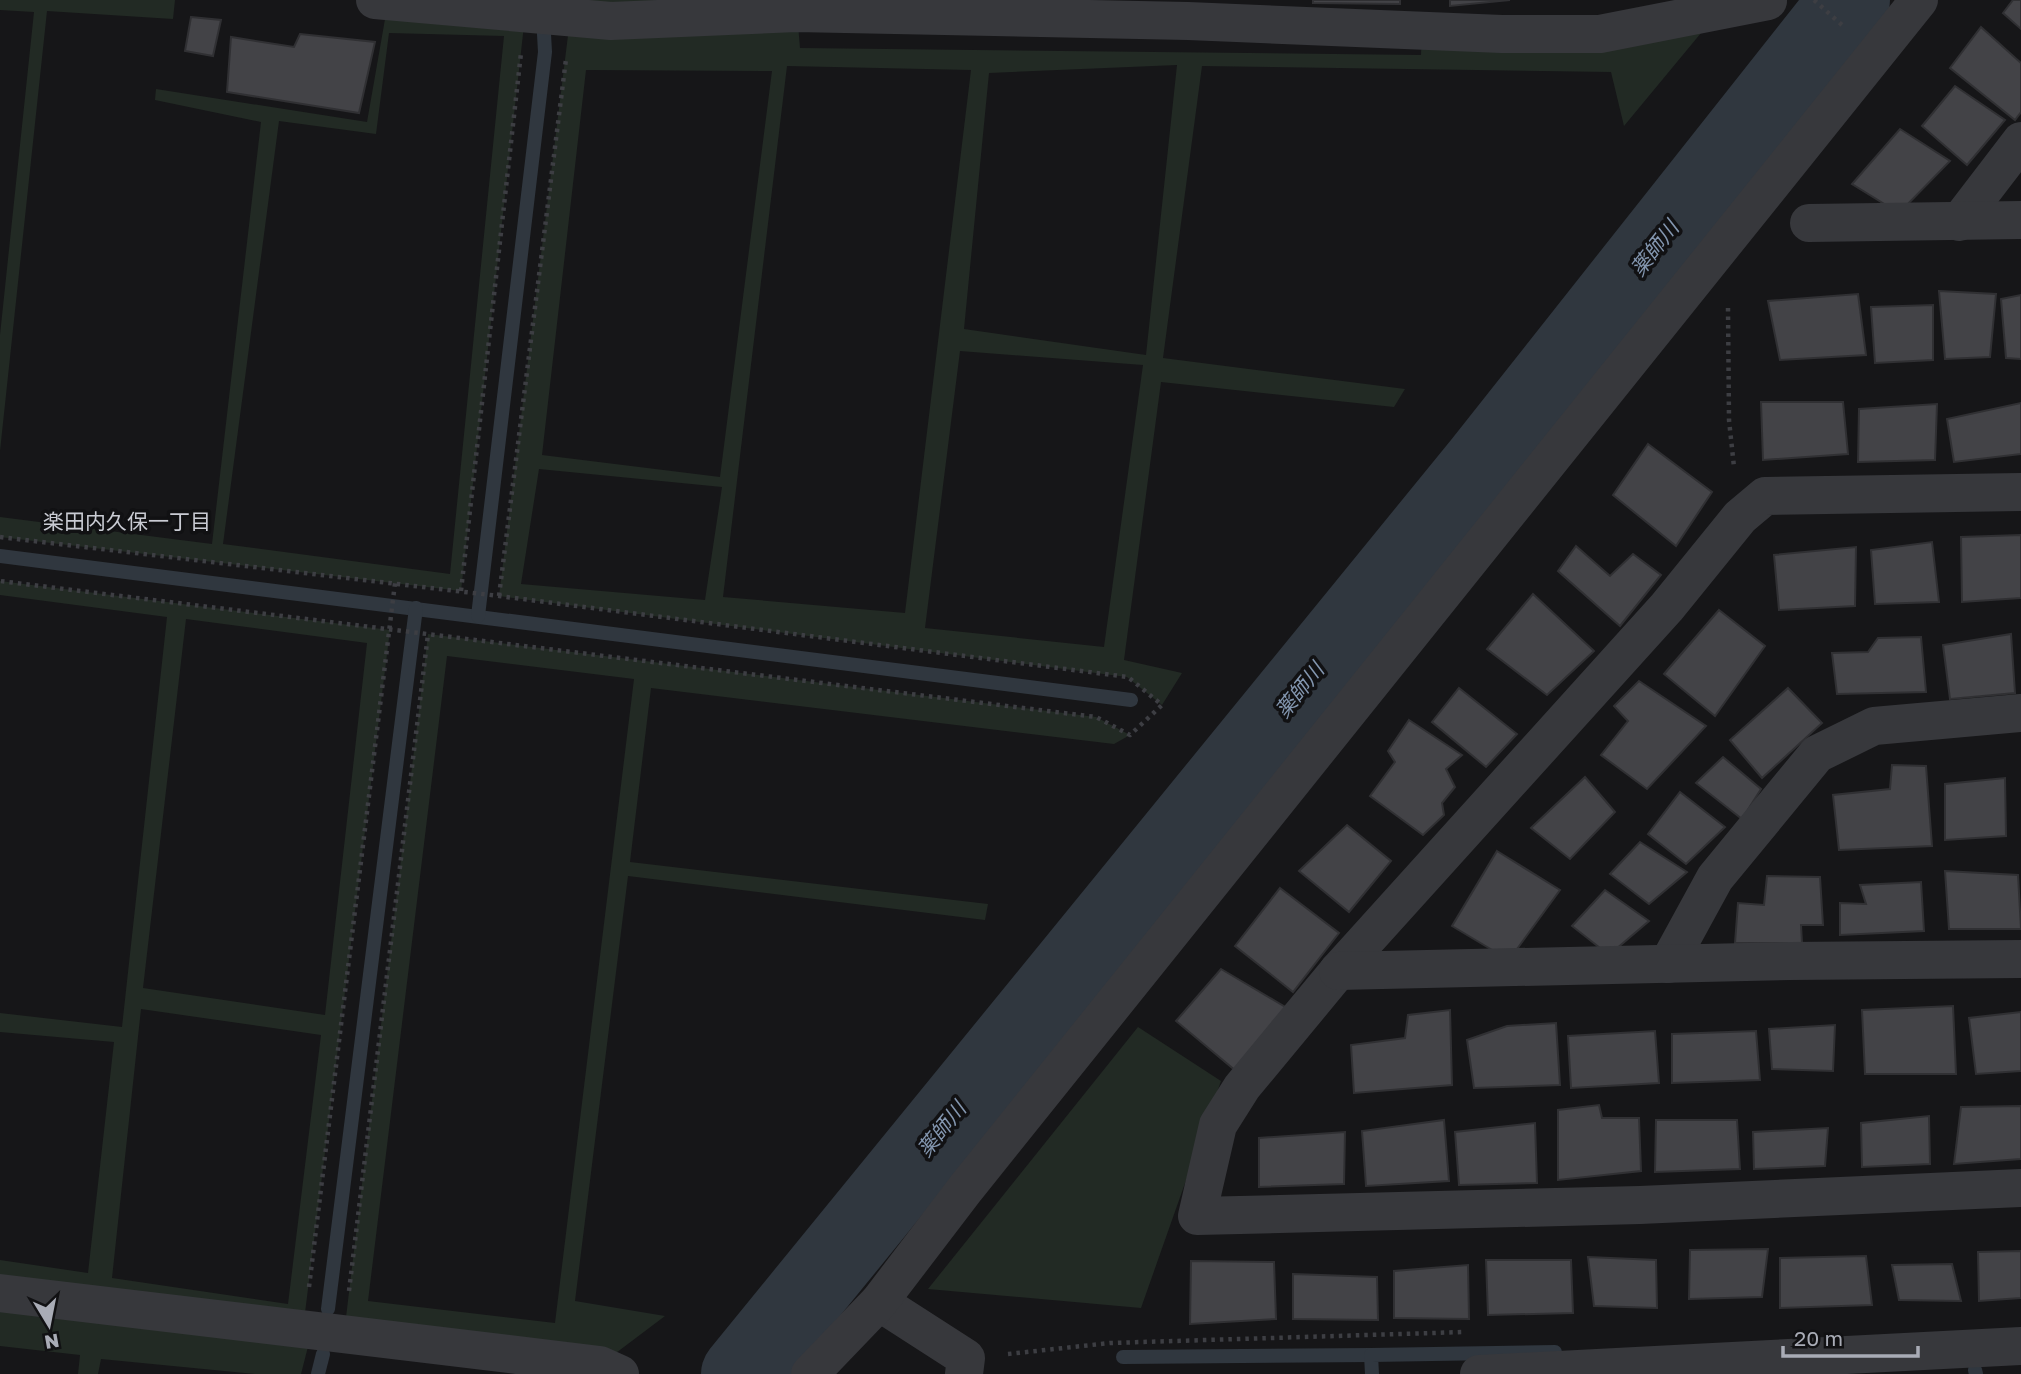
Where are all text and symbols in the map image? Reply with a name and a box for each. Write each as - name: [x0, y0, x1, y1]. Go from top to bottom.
- water label: 薬師川: [1624, 214, 1685, 281]
- district label: 楽田内久保一丁目: [43, 508, 211, 534]
- water label: 薬師川: [1269, 656, 1330, 723]
- water label: 薬師川: [911, 1095, 972, 1162]
- north arrow: [14, 1290, 84, 1360]
- scale bar: [1783, 1314, 1918, 1358]
- text: 20 m: [1794, 1325, 1843, 1351]
- text: N: [43, 1330, 61, 1355]

